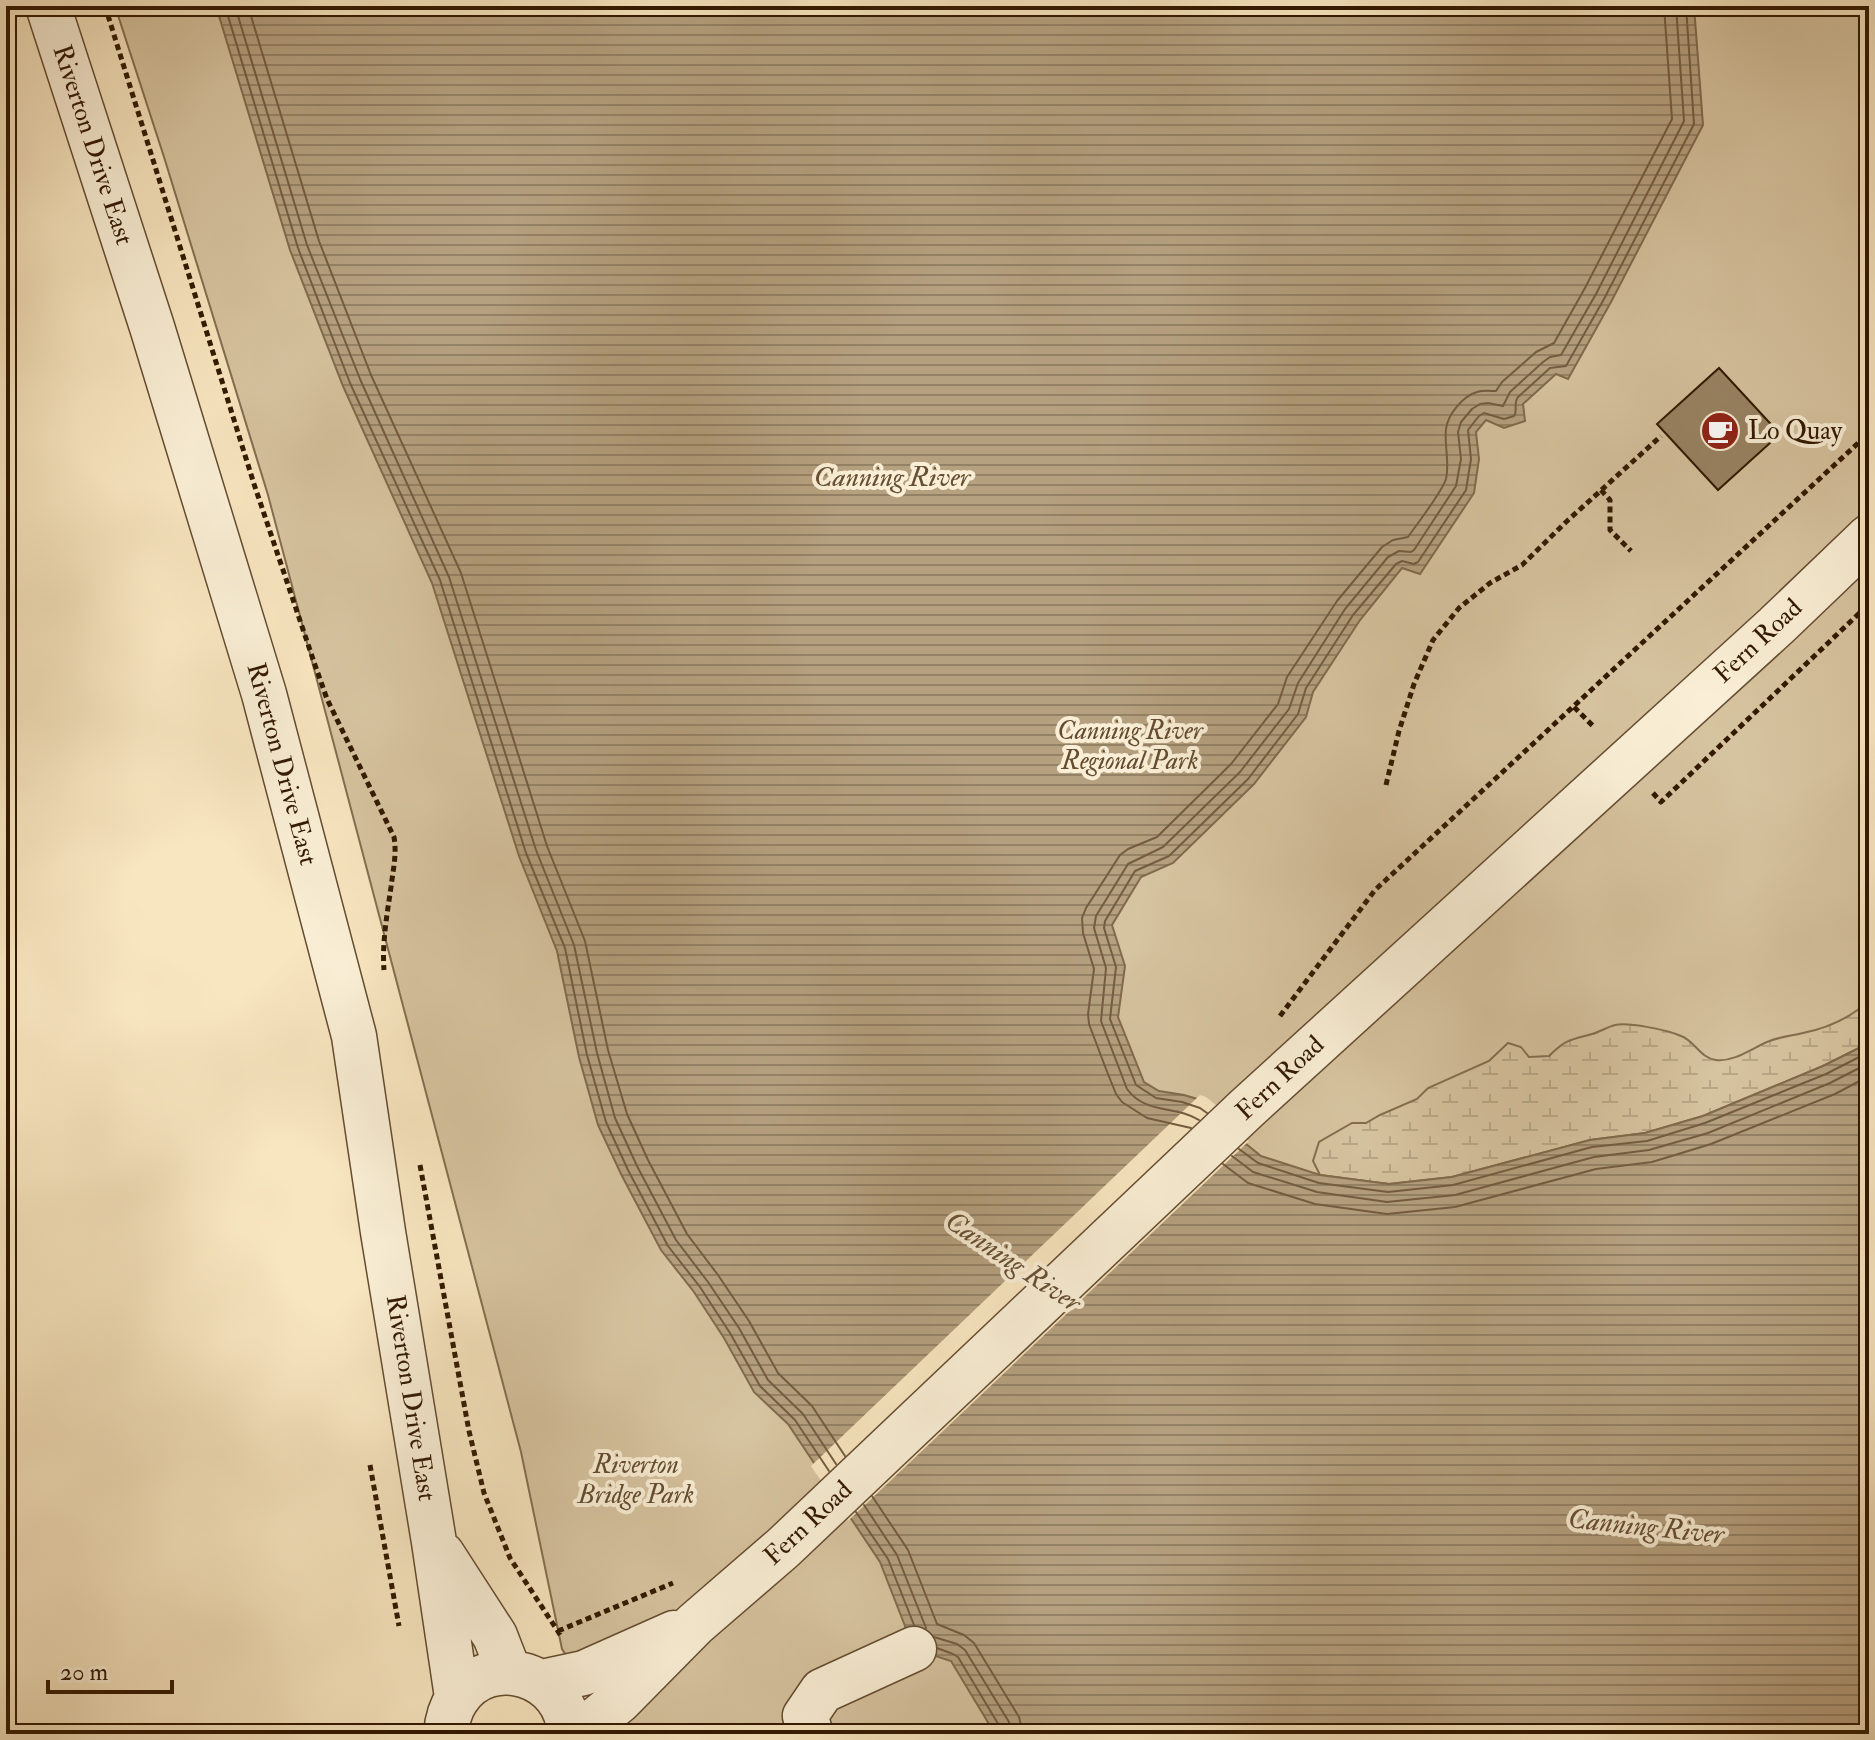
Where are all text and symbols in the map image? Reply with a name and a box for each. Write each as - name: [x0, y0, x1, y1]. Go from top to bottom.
- street label: Riverton Drive East: [46, 41, 140, 249]
- cafe icon: Lo Quay: [1699, 410, 1741, 452]
- place label: Lo Quay: [1748, 415, 1843, 447]
- water label: Canning River: [814, 460, 972, 495]
- street label: Fern Road: [1707, 592, 1809, 690]
- street label: Riverton Drive East: [240, 659, 324, 869]
- park label: Canning River Regional Park: [1057, 715, 1204, 777]
- street label: Fern Road: [1229, 1029, 1331, 1127]
- water label: Canning River: [938, 1204, 1089, 1321]
- street label: Riverton Drive East: [379, 1293, 443, 1503]
- park label: Riverton Bridge Park: [576, 1449, 694, 1511]
- street label: Fern Road: [757, 1474, 859, 1572]
- water label: Canning River: [1566, 1501, 1727, 1553]
- scale bar: [48, 1644, 172, 1694]
- text: 20 m: [60, 1657, 109, 1688]

